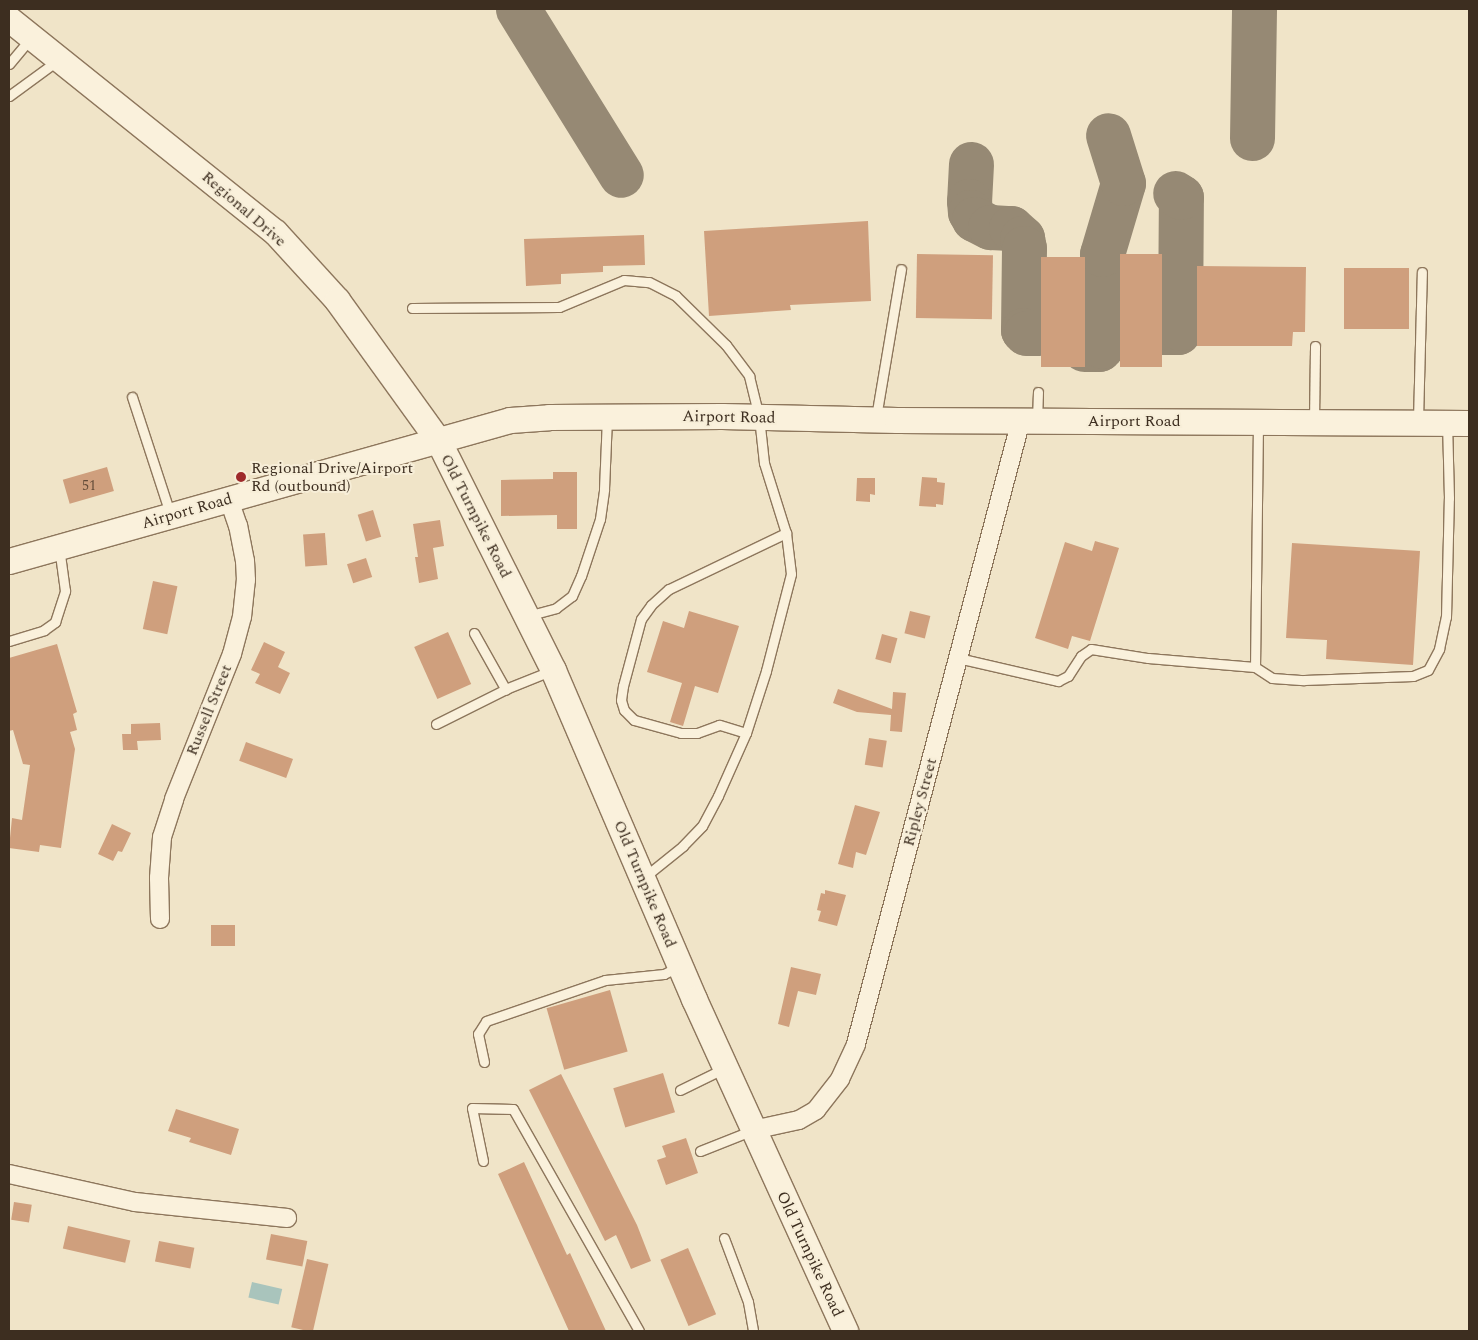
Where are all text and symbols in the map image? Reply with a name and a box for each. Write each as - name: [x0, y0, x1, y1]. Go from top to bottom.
- street label: Regional Drive: [198, 167, 290, 251]
- street label: Airport Road: [682, 407, 776, 427]
- street label: Airport Road: [1087, 411, 1181, 431]
- street label: Old Turnpike Road: [437, 451, 515, 581]
- place label: Regional Drive/Airport Rd (outbound): [251, 458, 413, 496]
- marker: Regional Drive/Airport Rd (outbound): [235, 471, 247, 483]
- house number: 51: [82, 478, 96, 494]
- street label: Airport Road: [140, 489, 234, 533]
- street label: Russell Street: [182, 662, 236, 758]
- street label: Ripley Street: [899, 756, 941, 848]
- street label: Old Turnpike Road: [610, 818, 680, 950]
- street label: Old Turnpike Road: [772, 1188, 848, 1320]

